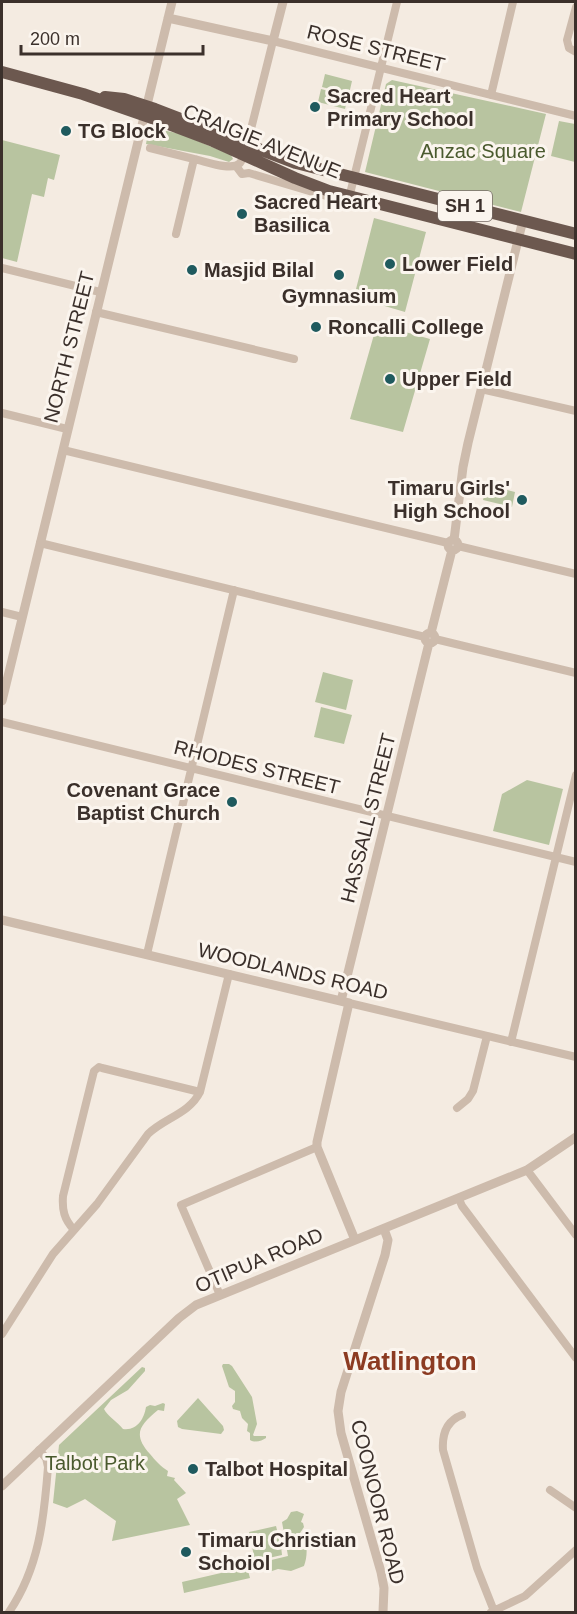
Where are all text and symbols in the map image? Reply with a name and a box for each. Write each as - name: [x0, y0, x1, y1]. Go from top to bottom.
- scale bar: [21, 18, 202, 56]
- street label: ROSE STREET: [305, 20, 447, 76]
- text: 200 m: [30, 29, 80, 49]
- place label: Sacred Heart Primary School: [327, 85, 474, 130]
- street label: CRAIGIE AVENUE: [180, 99, 344, 183]
- marker: Sacred Heart Primary School: [308, 100, 322, 114]
- place label: TG Block: [78, 120, 167, 142]
- marker: TG Block: [59, 124, 73, 138]
- park label: Anzac Square: [420, 140, 546, 162]
- place label: Sacred Heart Basilica: [254, 191, 378, 236]
- road number: SH 1: [438, 191, 492, 221]
- marker: Sacred Heart Basilica: [235, 207, 249, 221]
- place label: Lower Field: [402, 253, 513, 275]
- marker: Lower Field: [383, 257, 397, 271]
- place label: Masjid Bilal: [204, 259, 314, 281]
- marker: Masjid Bilal: [185, 263, 199, 277]
- marker: Gymnasium: [332, 268, 346, 282]
- street label: NORTH STREET: [40, 269, 98, 425]
- place label: Gymnasium: [282, 285, 396, 307]
- place label: Roncalli College: [328, 316, 484, 338]
- marker: Roncalli College: [309, 320, 323, 334]
- place label: Upper Field: [402, 368, 512, 390]
- marker: Upper Field: [383, 372, 397, 386]
- place label: Timaru Girls' High School: [388, 477, 510, 522]
- marker: Timaru Girls' High School: [515, 493, 529, 507]
- street label: HASSALL STREET: [336, 731, 400, 905]
- street label: RHODES STREET: [172, 736, 342, 798]
- place label: Covenant Grace Baptist Church: [67, 779, 220, 824]
- marker: Covenant Grace Baptist Church: [225, 795, 239, 809]
- street label: WOODLANDS ROAD: [196, 938, 390, 1004]
- street label: OTIPUA ROAD: [192, 1223, 326, 1297]
- district label: Watlington: [343, 1346, 477, 1376]
- street label: COONOOR ROAD: [347, 1417, 409, 1587]
- park label: Talbot Park: [45, 1452, 146, 1474]
- place label: Talbot Hospital: [205, 1458, 348, 1480]
- marker: Talbot Hospital: [186, 1462, 200, 1476]
- place label: Timaru Christian Schoiol: [198, 1529, 357, 1574]
- marker: Timaru Christian Schoiol: [179, 1545, 193, 1559]

